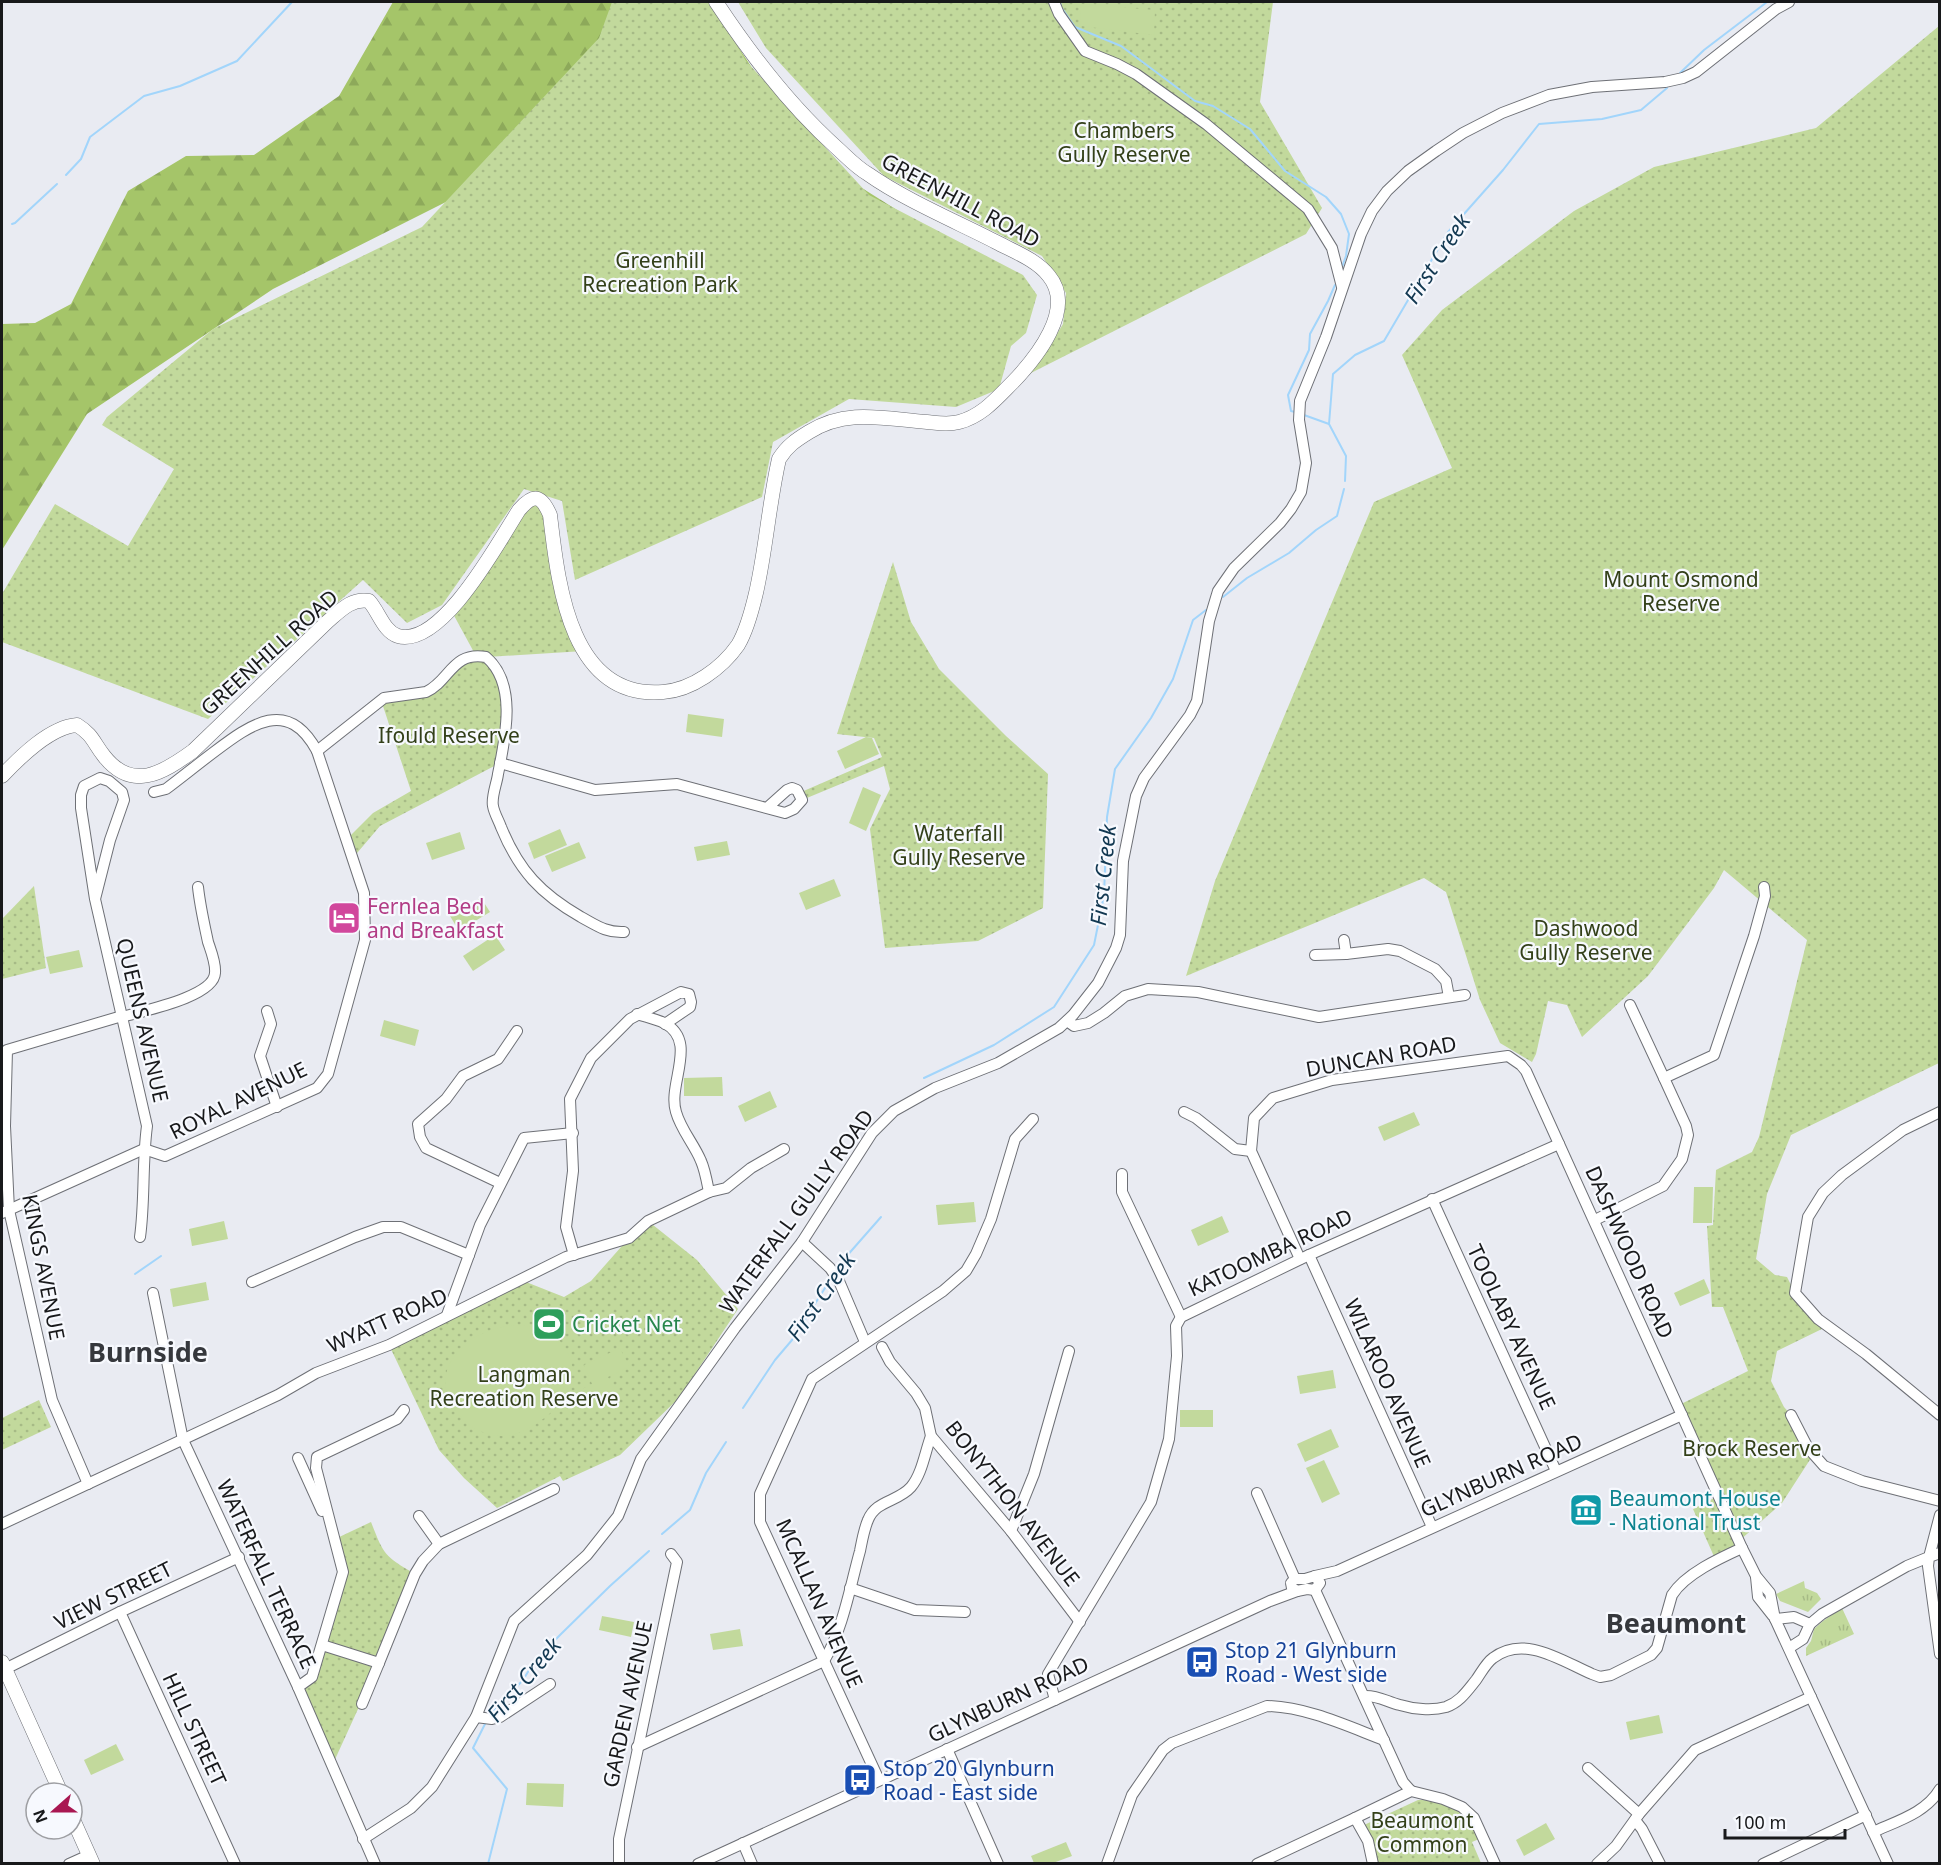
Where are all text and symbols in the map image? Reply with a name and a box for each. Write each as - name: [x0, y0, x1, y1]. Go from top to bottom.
- park label: Chambers Gully Reserve: [1057, 116, 1191, 168]
- street label: GREENHILL ROAD: [877, 146, 1045, 254]
- water label: First Creek: [1396, 206, 1477, 309]
- park label: Greenhill Recreation Park: [582, 246, 738, 298]
- park label: Mount Osmond Reserve: [1603, 565, 1759, 617]
- street label: GREENHILL ROAD: [194, 583, 344, 721]
- park label: Ifould Reserve: [378, 721, 520, 749]
- park label: Waterfall Gully Reserve: [892, 819, 1026, 871]
- water label: First Creek: [1082, 822, 1122, 927]
- place label: Fernlea Bed and Breakfast: [367, 892, 504, 944]
- hotel icon: Fernlea Bed and Breakfast: [326, 900, 362, 936]
- park label: Dashwood Gully Reserve: [1519, 914, 1653, 966]
- street label: QUEENS AVENUE: [110, 935, 176, 1105]
- street label: DUNCAN ROAD: [1303, 1029, 1459, 1083]
- street label: ROYAL AVENUE: [165, 1055, 311, 1145]
- street label: WATERFALL GULLY ROAD: [713, 1103, 879, 1319]
- street label: DASHWOOD ROAD: [1579, 1161, 1681, 1343]
- street label: KINGS AVENUE: [16, 1192, 72, 1342]
- street label: KATOOMBA ROAD: [1183, 1202, 1357, 1302]
- street label: TOOLABY AVENUE: [1461, 1240, 1563, 1414]
- water label: First Creek: [779, 1245, 862, 1346]
- street label: WYATT ROAD: [322, 1281, 452, 1359]
- street label: WILAROO AVENUE: [1338, 1294, 1438, 1472]
- sports icon: Cricket Net: [531, 1306, 567, 1342]
- place label: Cricket Net: [572, 1310, 681, 1338]
- district label: Burnside: [88, 1333, 208, 1370]
- park label: Langman Recreation Reserve: [430, 1360, 619, 1412]
- street label: BONYTHON AVENUE: [940, 1414, 1086, 1592]
- street label: GLYNBURN ROAD: [1415, 1427, 1587, 1523]
- park label: Brock Reserve: [1682, 1434, 1822, 1462]
- street label: WATERFALL TERRACE: [211, 1475, 323, 1673]
- place label: Beaumont House - National Trust: [1609, 1484, 1781, 1536]
- museum icon: Beaumont House - National Trust: [1568, 1492, 1604, 1528]
- street label: MCALLAN AVENUE: [770, 1514, 870, 1692]
- street label: VIEW STREET: [49, 1554, 177, 1636]
- district label: Beaumont: [1606, 1604, 1746, 1641]
- street label: GARDEN AVENUE: [596, 1618, 658, 1790]
- water label: First Creek: [479, 1630, 568, 1728]
- place label: Stop 21 Glynburn Road - West side: [1225, 1636, 1397, 1688]
- bus stop icon: Stop 21 Glynburn Road - West side: [1184, 1644, 1220, 1680]
- street label: GLYNBURN ROAD: [923, 1649, 1093, 1749]
- street label: HILL STREET: [157, 1668, 233, 1790]
- place label: Stop 20 Glynburn Road - East side: [883, 1754, 1055, 1806]
- bus stop icon: Stop 20 Glynburn Road - East side: [842, 1762, 878, 1798]
- north arrow: [24, 1781, 84, 1841]
- scale bar: [1725, 1802, 1845, 1840]
- text: N: [27, 1806, 53, 1826]
- park label: Beaumont Common: [1370, 1806, 1474, 1858]
- text: 100 m: [1734, 1810, 1786, 1834]

